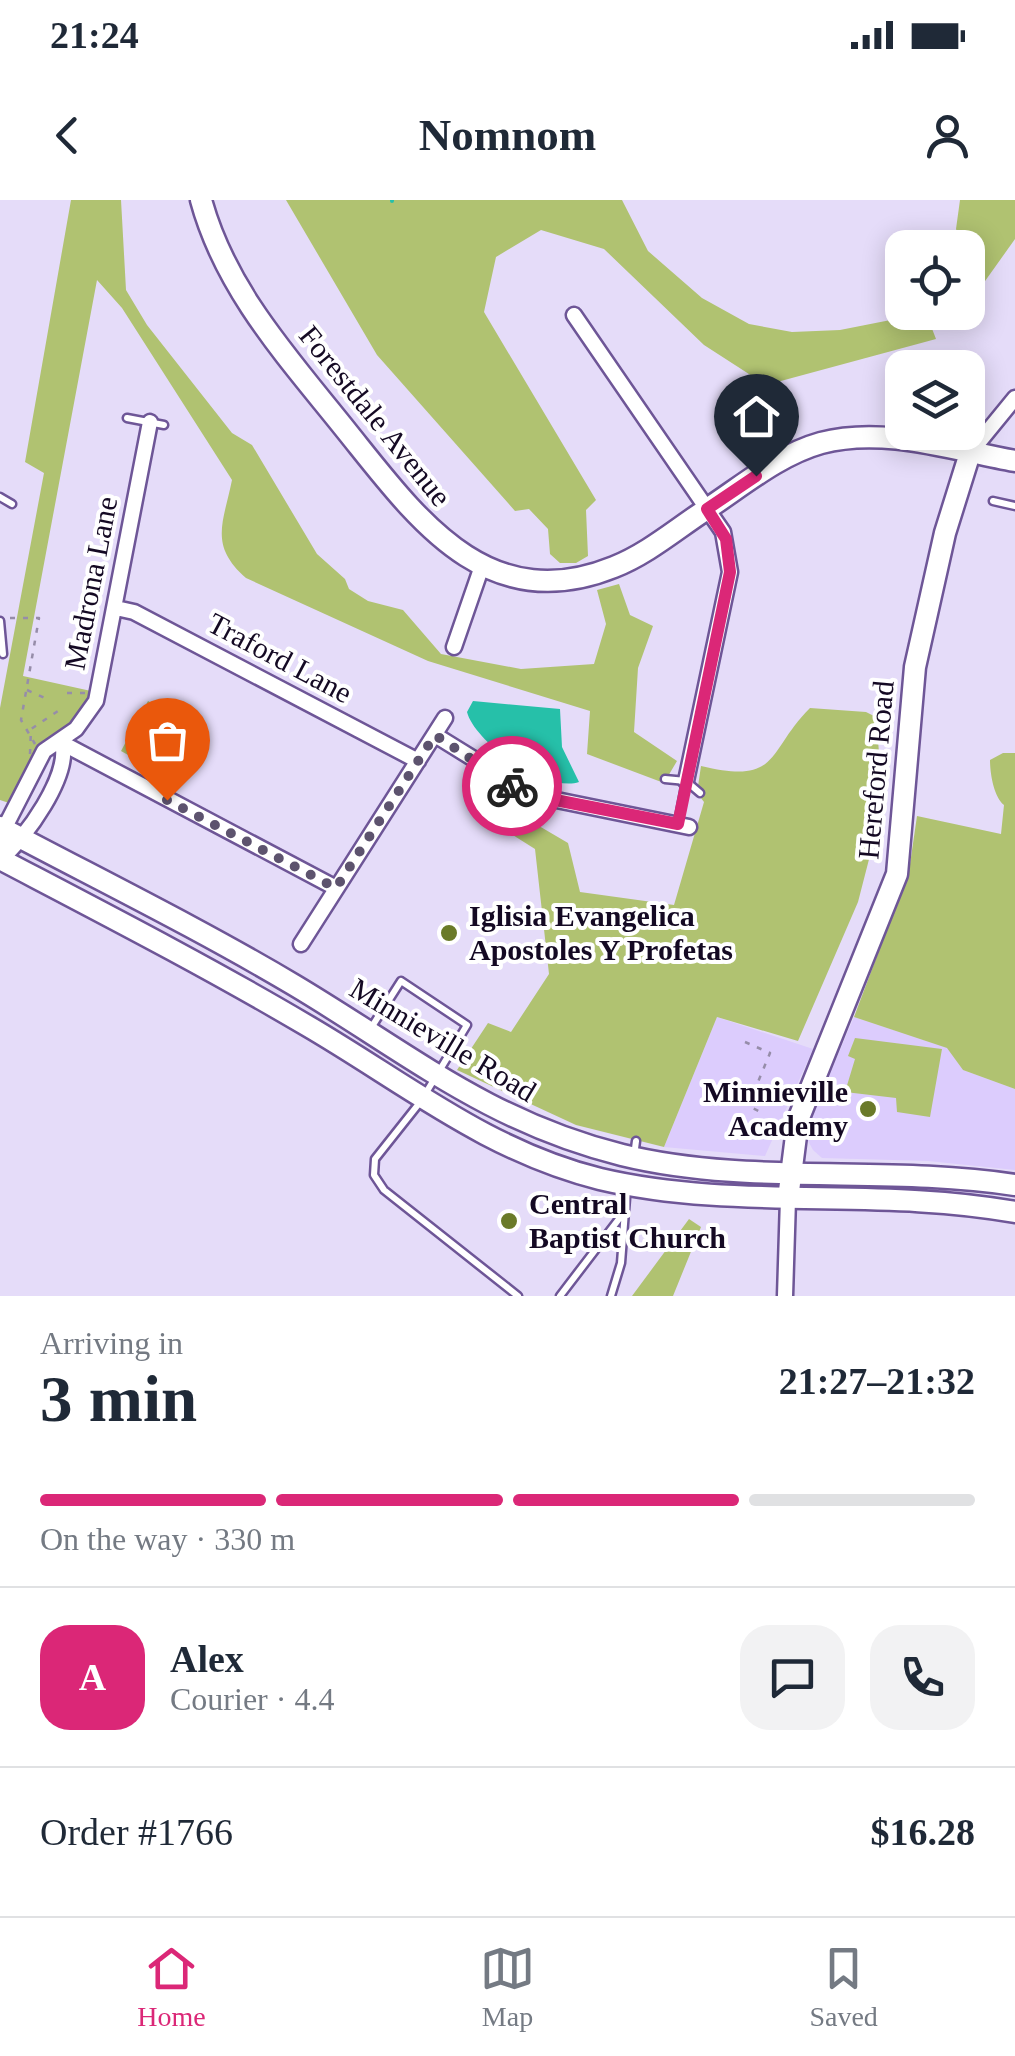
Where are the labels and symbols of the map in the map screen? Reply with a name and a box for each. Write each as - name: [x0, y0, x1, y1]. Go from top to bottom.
- street label: Forestdale Avenue: [293, 319, 458, 512]
- pin: [714, 374, 799, 477]
- street label: Madrona Lane: [58, 493, 123, 672]
- street label: Traford Lane: [203, 606, 358, 709]
- street label: Hereford Road: [851, 679, 900, 861]
- pin: [125, 698, 210, 801]
- courier: [462, 736, 562, 836]
- place label: Iglisia Evangelica Apostoles Y Profetas: [469, 899, 733, 966]
- marker: Iglisia Evangelica Apostoles Y Profetas: [438, 922, 460, 944]
- street label: Minnieville Road: [344, 971, 542, 1108]
- place label: Minnieville Academy: [703, 1075, 848, 1142]
- marker: Minnieville Academy: [857, 1098, 879, 1120]
- place label: Central Baptist Church: [529, 1187, 726, 1254]
- marker: Central Baptist Church: [498, 1210, 520, 1232]

